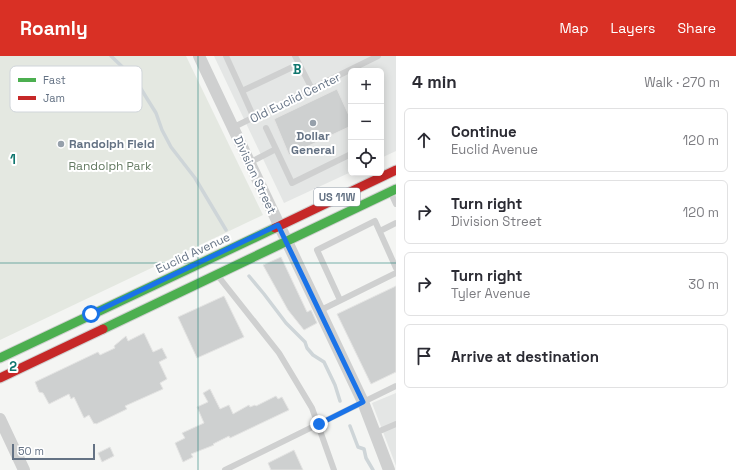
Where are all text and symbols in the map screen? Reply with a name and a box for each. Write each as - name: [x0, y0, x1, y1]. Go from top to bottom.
- text: Roamly: [20, 16, 88, 41]
- text: Map: [559, 19, 589, 37]
- text: Layers: [611, 19, 655, 37]
- text: Share: [677, 19, 716, 37]
- text: B: [293, 61, 302, 78]
- legend: [10, 66, 142, 112]
- map controls: [348, 68, 384, 176]
- button: +: [348, 68, 384, 104]
- street label: Old Euclid Center: [247, 69, 343, 127]
- text: 4 min: [412, 71, 457, 93]
- text: Fast: [43, 73, 66, 87]
- text: Walk · 270 m: [644, 74, 720, 91]
- text: Jam: [43, 91, 65, 105]
- button: −: [348, 104, 384, 140]
- marker: Dollar General: [308, 118, 318, 128]
- text: Continue: [451, 122, 517, 141]
- place label: Dollar General: [291, 128, 335, 158]
- icon: ahead: [413, 129, 435, 151]
- text: 120 m: [683, 132, 719, 149]
- street label: Division Street: [230, 134, 280, 216]
- place label: Randolph Field: [69, 136, 155, 152]
- marker: Randolph Field: [56, 139, 66, 149]
- button: locate: [348, 140, 384, 176]
- text: Euclid Avenue: [451, 141, 538, 158]
- text: 1: [10, 151, 16, 168]
- park label: Randolph Park: [68, 158, 152, 174]
- road number: US 11W: [314, 188, 360, 206]
- text: Turn right: [451, 194, 522, 213]
- icon: right: [413, 201, 435, 223]
- text: 120 m: [683, 204, 719, 221]
- text: Division Street: [451, 213, 542, 230]
- street label: Euclid Avenue: [153, 229, 233, 277]
- text: Turn right: [451, 266, 522, 285]
- icon: right: [413, 273, 435, 295]
- text: 30 m: [688, 276, 719, 293]
- text: Tyler Avenue: [451, 285, 530, 302]
- route start: [82, 305, 100, 323]
- icon: arrive: [413, 345, 435, 367]
- text: Arrive at destination: [451, 347, 599, 366]
- text: 2: [9, 358, 17, 375]
- route end: [310, 415, 328, 433]
- scale bar: [12, 442, 95, 461]
- text: 50 m: [18, 444, 44, 458]

